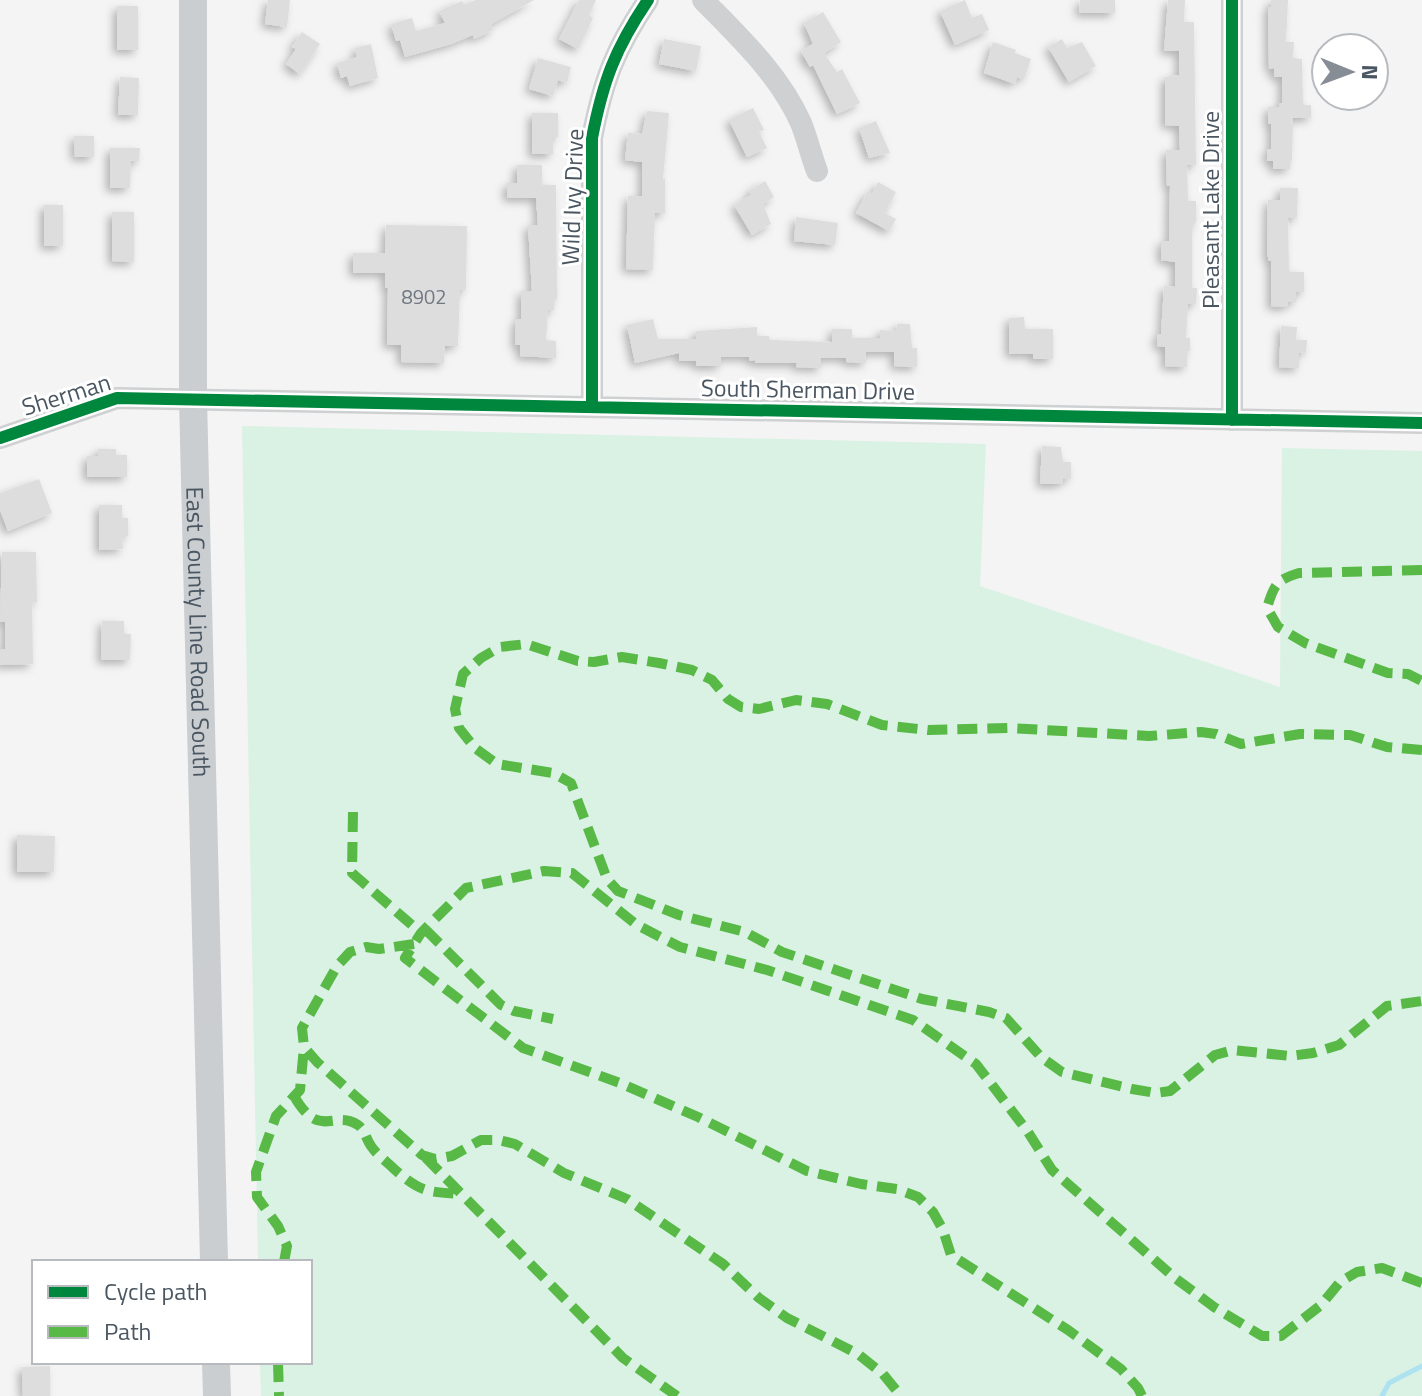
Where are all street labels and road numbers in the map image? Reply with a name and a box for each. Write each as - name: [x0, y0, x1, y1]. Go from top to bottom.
- street label: Pleasant Lake Drive: [1192, 111, 1228, 309]
- street label: Wild Ivy Drive: [552, 128, 592, 266]
- street label: Sherman: [17, 363, 115, 425]
- street label: South Sherman Drive: [701, 369, 915, 409]
- street label: East County Line Road South: [177, 486, 220, 778]

